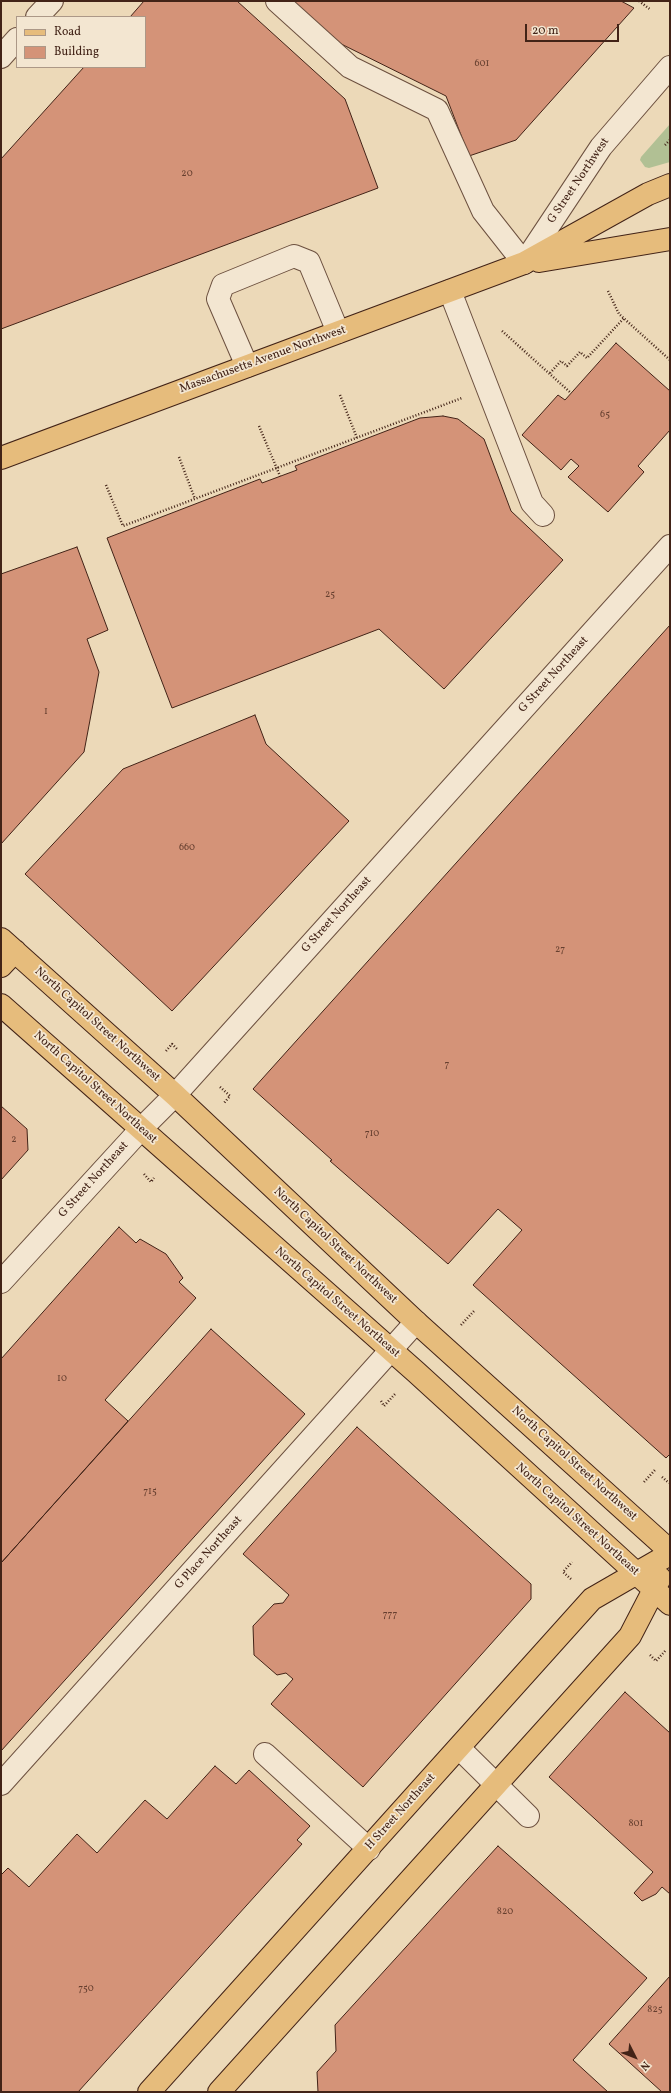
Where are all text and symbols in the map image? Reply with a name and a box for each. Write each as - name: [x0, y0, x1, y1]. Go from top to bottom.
- legend: [16, 16, 146, 68]
- scale bar: [527, 16, 621, 42]
- text: 20 m: [532, 23, 559, 39]
- text: Road: [54, 24, 81, 40]
- text: Building: [54, 44, 99, 60]
- house number: 601: [475, 58, 489, 70]
- street label: G Street Northwest: [545, 135, 613, 227]
- house number: 20: [181, 168, 193, 180]
- street label: Massachusetts Avenue Northwest: [178, 323, 348, 397]
- house number: 65: [600, 409, 610, 421]
- house number: 25: [325, 589, 335, 601]
- street label: G Street Northeast: [516, 634, 592, 716]
- house number: 1: [44, 706, 48, 718]
- house number: 660: [179, 842, 195, 854]
- street label: G Street Northeast: [299, 874, 375, 956]
- house number: 27: [555, 944, 565, 956]
- street label: North Capitol Street Northwest: [31, 965, 163, 1085]
- street label: North Capitol Street Northeast: [30, 1029, 160, 1147]
- house number: 7: [445, 1059, 449, 1071]
- house number: 710: [365, 1128, 379, 1140]
- house number: 2: [11, 1134, 17, 1146]
- street label: G Street Northeast: [56, 1139, 132, 1221]
- street label: North Capitol Street Northwest: [270, 1185, 400, 1307]
- street label: North Capitol Street Northeast: [271, 1245, 403, 1361]
- house number: 10: [57, 1373, 67, 1385]
- street label: North Capitol Street Northwest: [508, 1404, 640, 1524]
- street label: North Capitol Street Northeast: [512, 1461, 642, 1579]
- house number: 715: [143, 1486, 157, 1498]
- street label: G Place Northeast: [172, 1513, 246, 1593]
- house number: 777: [383, 1609, 397, 1621]
- street label: H Street Northeast: [363, 1771, 439, 1853]
- house number: 801: [629, 1818, 643, 1830]
- house number: 820: [497, 1906, 513, 1918]
- house number: 750: [78, 1983, 94, 1995]
- house number: 825: [647, 2004, 663, 2016]
- north arrow: [615, 2037, 655, 2077]
- text: N: [636, 2057, 653, 2073]

